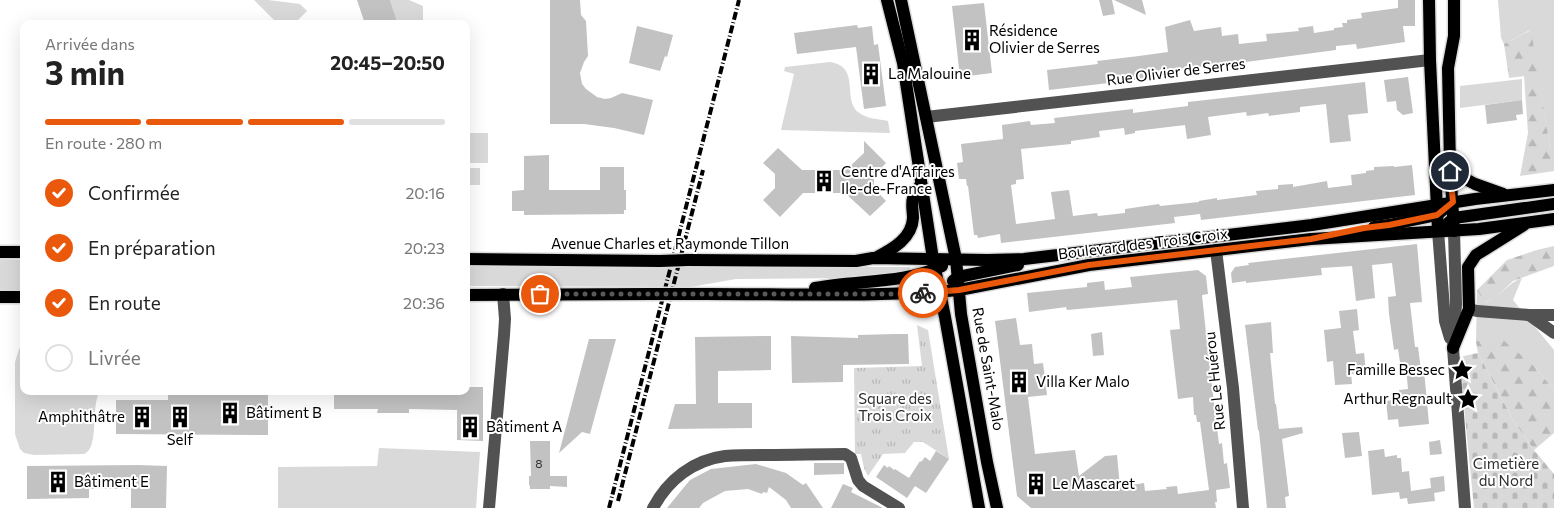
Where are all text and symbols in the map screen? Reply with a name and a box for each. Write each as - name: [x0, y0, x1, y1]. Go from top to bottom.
- place label: Résidence Olivier de Serres: [989, 21, 1100, 56]
- building icon: Résidence Olivier de Serres: [959, 27, 985, 53]
- text: Arrivée dans: [45, 34, 135, 53]
- text: 20:45–20:50: [330, 51, 445, 74]
- text: 3 min: [45, 52, 125, 92]
- street label: Rue Olivier de Serres: [1105, 54, 1247, 88]
- building icon: La Malouine: [858, 61, 884, 87]
- place label: La Malouine: [888, 64, 971, 82]
- text: En route · 280 m: [45, 133, 162, 152]
- pin: [1429, 150, 1471, 192]
- icon: home: [1436, 157, 1464, 185]
- place label: Centre d'Affaires Ile-de-France: [841, 162, 955, 197]
- building icon: Centre d'Affaires Ile-de-France: [811, 168, 837, 194]
- icon: check: [45, 179, 73, 207]
- text: Confirmée: [88, 181, 180, 204]
- text: 20:16: [405, 183, 445, 202]
- street label: Boulevard des Trois Croix: [1057, 224, 1229, 262]
- icon: check: [45, 234, 73, 262]
- street label: Avenue Charles et Raymonde Tillon: [551, 234, 789, 252]
- text: En préparation: [88, 236, 216, 259]
- text: 20:23: [404, 238, 445, 257]
- courier: [898, 268, 948, 318]
- pin: [519, 273, 561, 315]
- icon: bike: [909, 279, 937, 307]
- icon: bag: [526, 280, 554, 308]
- icon: check: [45, 289, 73, 317]
- text: En route: [88, 291, 161, 314]
- text: 20:36: [403, 293, 445, 312]
- street label: Rue de Saint-Malo: [969, 306, 1009, 432]
- street label: Rue Le Huérou: [1200, 331, 1228, 431]
- text: Livrée: [88, 346, 141, 369]
- place icon: Famille Bessec: [1449, 357, 1475, 383]
- place label: Famille Bessec: [1347, 360, 1445, 378]
- building icon: Villa Ker Malo: [1006, 369, 1032, 395]
- place label: Villa Ker Malo: [1036, 372, 1130, 390]
- place icon: Arthur Regnault: [1455, 386, 1481, 412]
- park label: Square des Trois Croix: [858, 389, 932, 424]
- place label: Arthur Regnault: [1343, 389, 1452, 407]
- building icon: Bâtiment B: [217, 400, 243, 426]
- place label: Bâtiment B: [246, 403, 322, 421]
- building icon: Amphithâtre: [129, 404, 155, 430]
- building icon: Self: [167, 404, 193, 430]
- place label: Amphithâtre: [38, 407, 125, 425]
- building icon: Bâtiment A: [457, 414, 483, 440]
- place label: Bâtiment A: [486, 417, 562, 435]
- place label: Self: [167, 430, 193, 448]
- park label: Cimetière du Nord: [1473, 454, 1539, 489]
- house number: 8: [535, 456, 543, 470]
- building icon: Bâtiment E: [45, 469, 71, 495]
- building icon: Le Mascaret: [1023, 471, 1049, 497]
- place label: Bâtiment E: [74, 472, 149, 490]
- place label: Le Mascaret: [1052, 474, 1135, 492]

